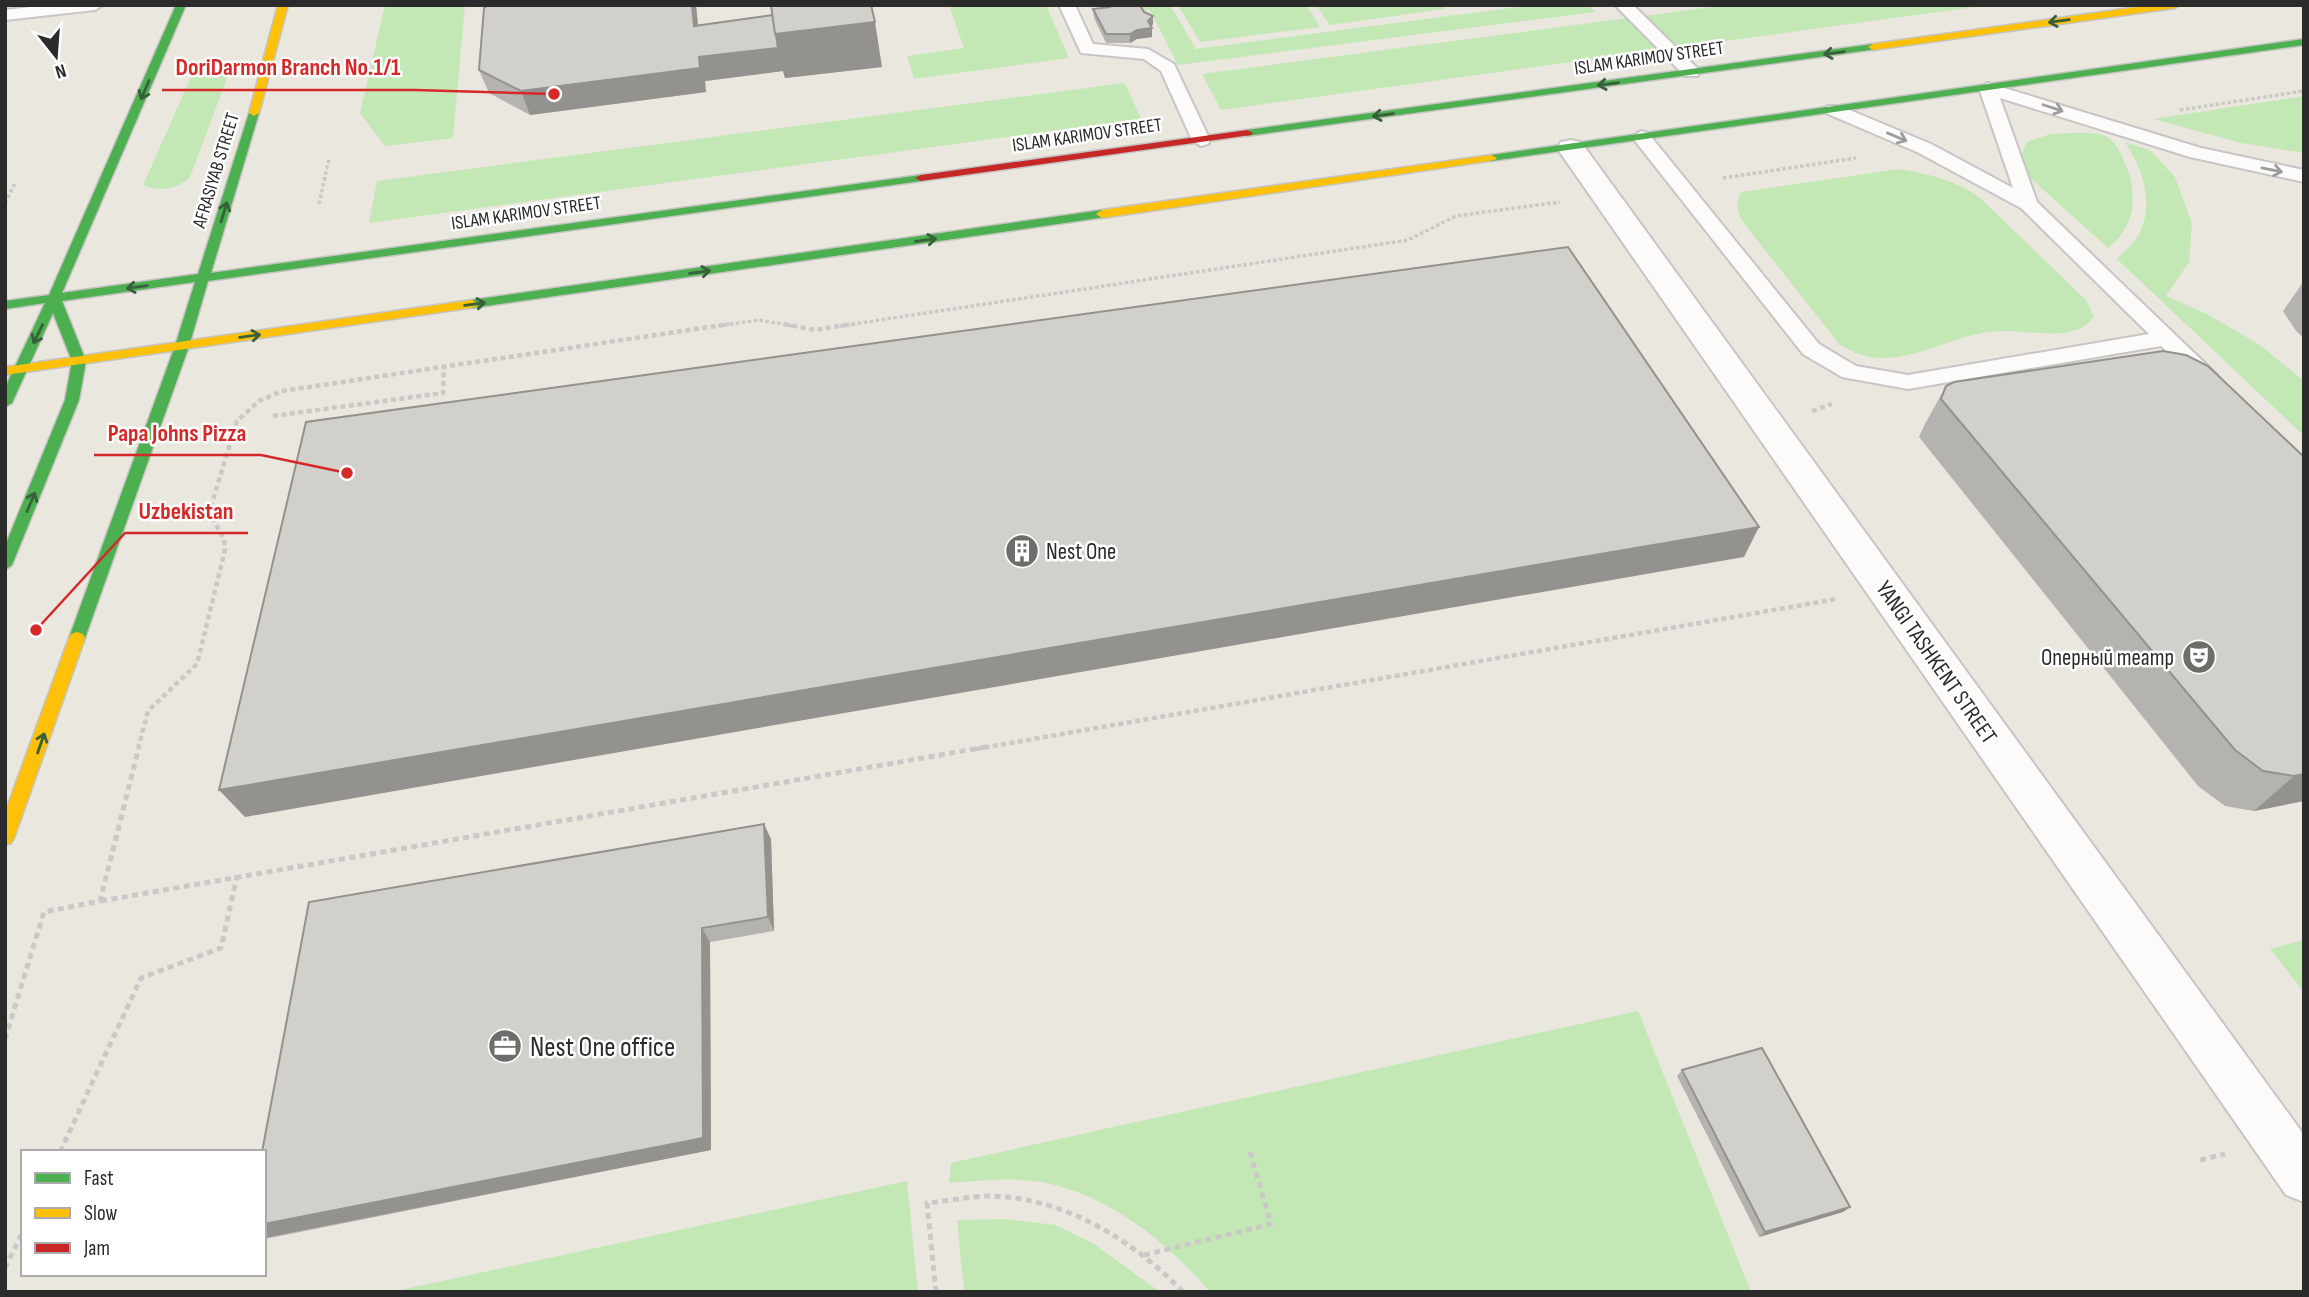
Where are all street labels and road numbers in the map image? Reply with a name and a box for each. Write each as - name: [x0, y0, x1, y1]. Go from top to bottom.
- street label: ISLAM KARIMOV STREET: [1573, 37, 1726, 80]
- street label: AFRASIYAB STREET: [188, 110, 245, 232]
- street label: ISLAM KARIMOV STREET: [1011, 114, 1164, 157]
- street label: ISLAM KARIMOV STREET: [450, 192, 603, 235]
- street label: YANGI TASHKENT STREET: [1870, 576, 2003, 749]

